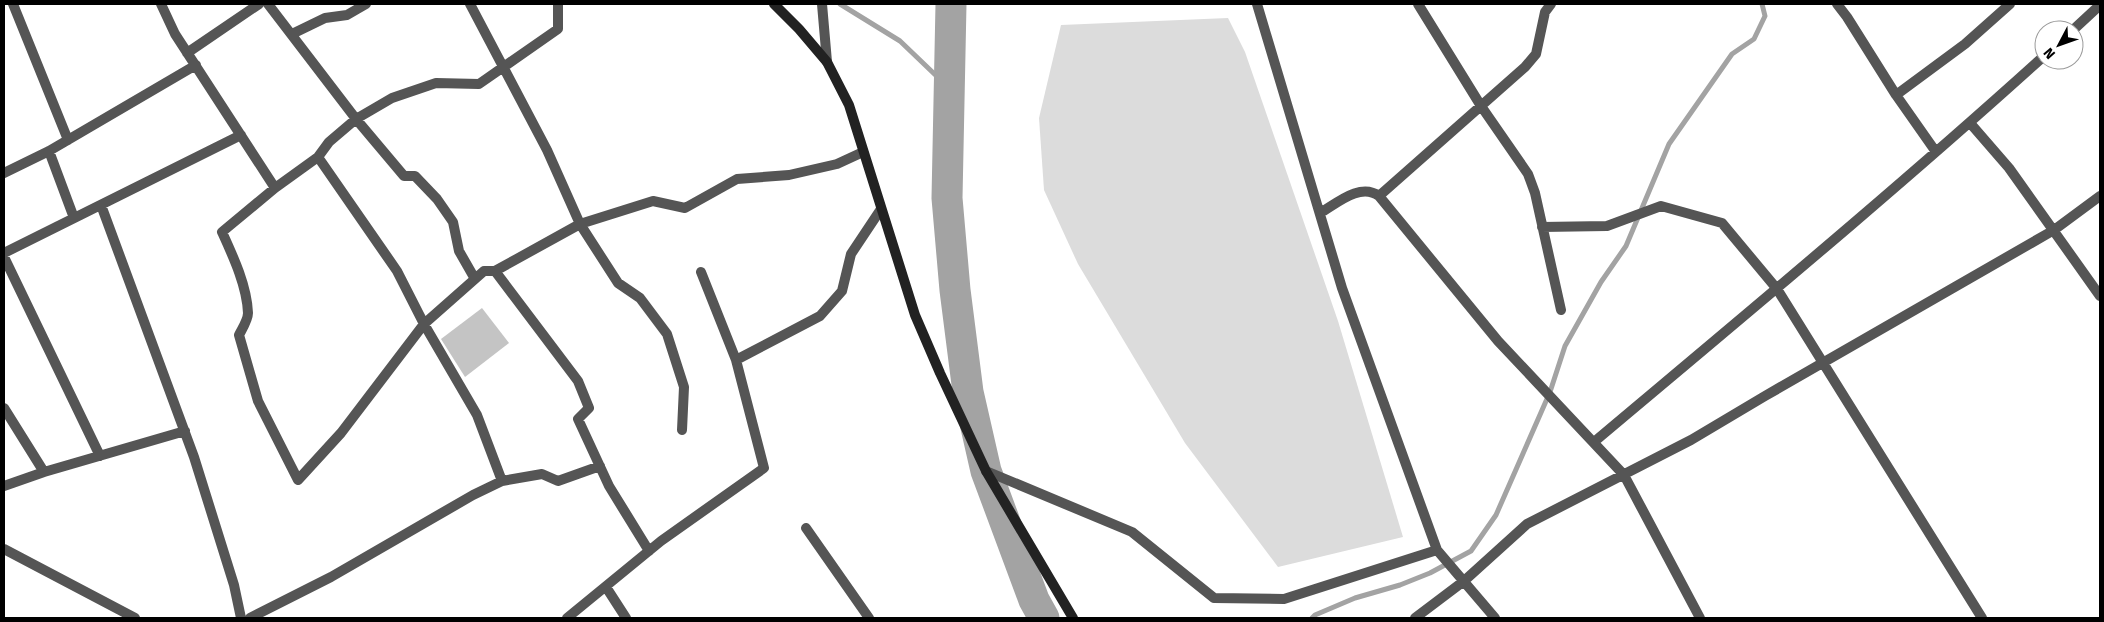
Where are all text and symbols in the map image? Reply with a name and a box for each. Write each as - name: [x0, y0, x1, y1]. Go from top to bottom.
- north arrow: [2034, 20, 2084, 70]
- text: N: [2040, 44, 2059, 62]

